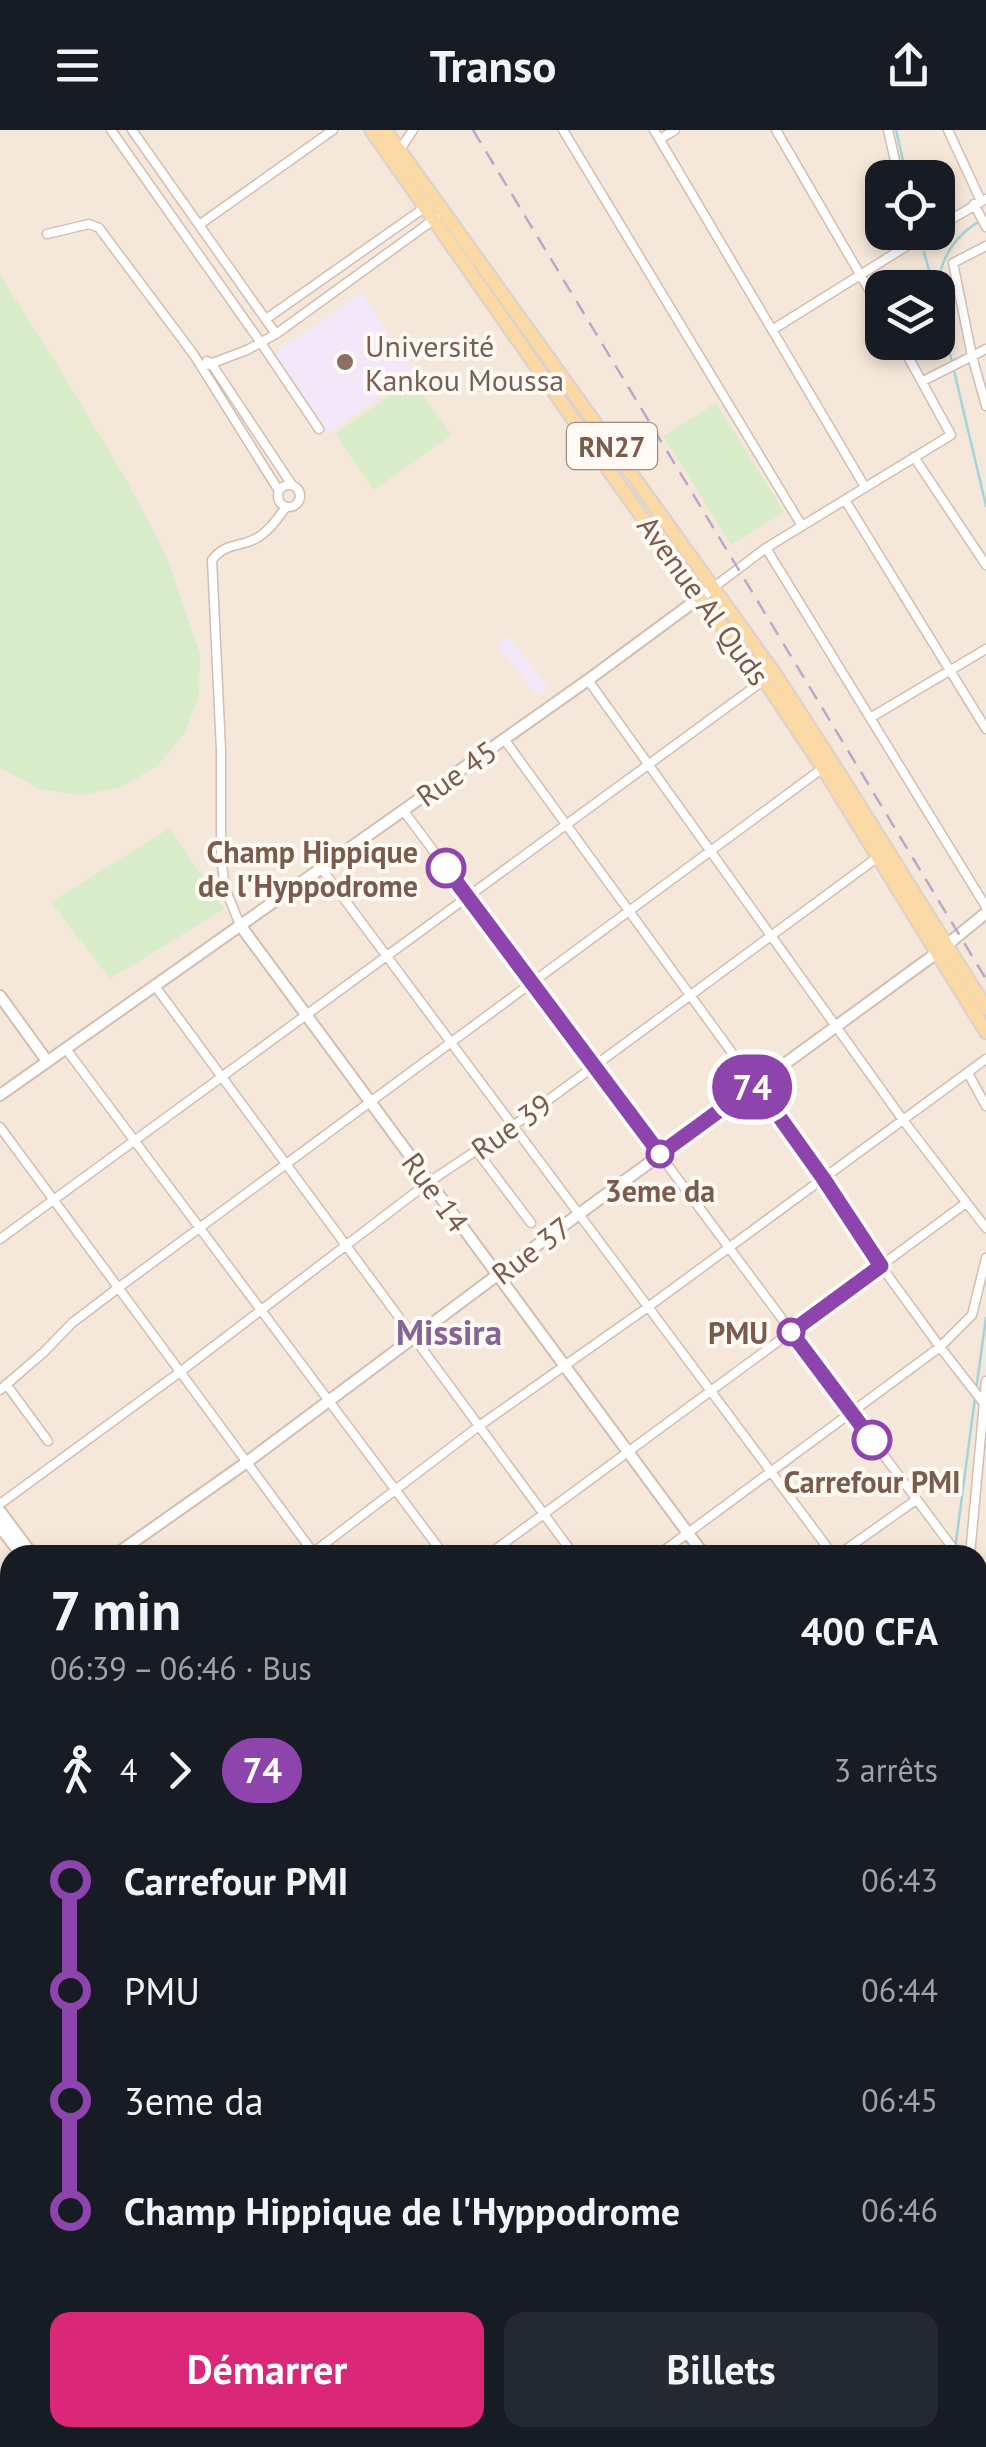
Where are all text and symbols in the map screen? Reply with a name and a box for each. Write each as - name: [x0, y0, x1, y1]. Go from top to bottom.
- text: Transo: [430, 36, 556, 94]
- icon: menu: [50, 38, 105, 93]
- icon: share: [881, 38, 936, 93]
- map controls: [865, 160, 955, 360]
- button: locate: [865, 160, 955, 250]
- button: layers: [865, 270, 955, 360]
- place label: Université Kankou Moussa: [365, 326, 564, 399]
- marker: Université Kankou Moussa: [334, 351, 356, 373]
- road number: RN27: [567, 423, 657, 469]
- street label: Avenue Al Quds: [629, 507, 779, 693]
- street label: Rue 45: [408, 731, 504, 815]
- place label: Champ Hippique de l'Hyppodrome: [198, 832, 418, 905]
- marker: Champ Hippique de l'Hyppodrome: [427, 849, 465, 887]
- line badge: 74: [707, 1054, 797, 1120]
- text: 74: [732, 1064, 772, 1110]
- street label: Rue 39: [463, 1084, 559, 1168]
- marker: 3eme da: [647, 1141, 673, 1167]
- street label: Rue 14: [394, 1144, 478, 1240]
- place label: 3eme da: [605, 1171, 715, 1210]
- street label: Rue 37: [483, 1207, 579, 1293]
- district label: Missira: [396, 1309, 502, 1355]
- place label: PMU: [708, 1313, 768, 1352]
- marker: PMU: [778, 1319, 804, 1345]
- marker: Carrefour PMI: [853, 1421, 891, 1459]
- place label: Carrefour PMI: [783, 1462, 961, 1501]
- text: 7 min: [50, 1574, 181, 1645]
- text: 400 CFA: [801, 1606, 938, 1655]
- text: 06:39 – 06:46 · Bus: [50, 1647, 312, 1689]
- icon: walk: [50, 1743, 105, 1798]
- icon: forward: [152, 1743, 207, 1798]
- text: 74: [242, 1747, 282, 1793]
- text: 4: [120, 1749, 137, 1791]
- text: 3 arrêts: [834, 1749, 938, 1791]
- text: Carrefour PMI: [124, 1856, 348, 1905]
- text: 06:43: [861, 1859, 938, 1901]
- text: PMU: [124, 1966, 200, 2015]
- text: 06:44: [861, 1969, 938, 2011]
- text: 3eme da: [124, 2076, 264, 2125]
- text: 06:45: [861, 2079, 938, 2121]
- text: Champ Hippique de l'Hyppodrome: [124, 2186, 680, 2235]
- text: 06:46: [861, 2189, 938, 2231]
- button: Démarrer: [50, 2312, 484, 2427]
- button: Billets: [504, 2312, 938, 2427]

